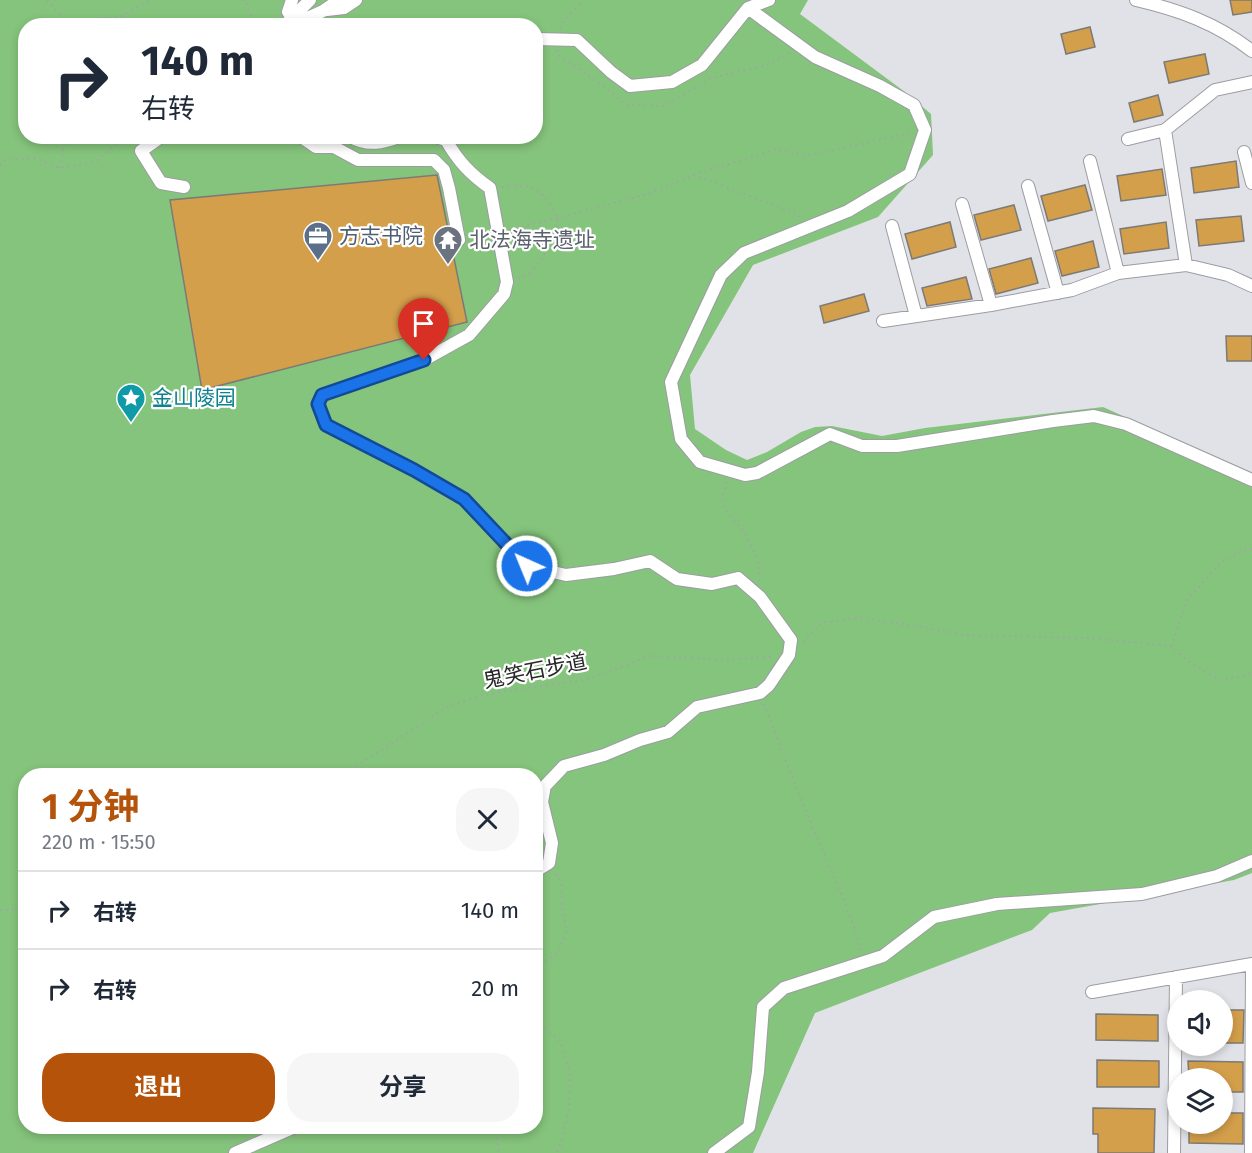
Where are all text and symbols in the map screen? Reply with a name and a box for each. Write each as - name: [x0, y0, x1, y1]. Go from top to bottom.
- text: 140 m: [141, 36, 254, 86]
- icon: right: [42, 42, 120, 120]
- text: 右转: [141, 93, 195, 125]
- office icon: 方志书院: [302, 220, 334, 262]
- place label: 方志书院: [339, 223, 423, 249]
- temple icon: 北法海寺遗址: [432, 224, 464, 266]
- place label: 北法海寺遗址: [469, 227, 595, 253]
- pin: [398, 298, 449, 360]
- icon: arrive: [407, 307, 440, 340]
- place icon: 金山陵园: [115, 382, 147, 424]
- place label: 金山陵园: [152, 385, 236, 411]
- position arrow: [495, 534, 559, 598]
- street label: 鬼笑石步道: [481, 648, 589, 694]
- text: 1 分钟: [42, 785, 139, 829]
- button: close: [456, 788, 519, 851]
- text: 220 m · 15:50: [42, 830, 156, 854]
- icon: right: [42, 894, 75, 927]
- text: 140 m: [461, 897, 519, 924]
- text: 右转: [93, 899, 137, 926]
- icon: right: [42, 972, 75, 1005]
- text: 20 m: [471, 975, 519, 1002]
- text: 右转: [93, 977, 137, 1004]
- map controls: [1167, 990, 1233, 1134]
- button: sound: [1167, 990, 1233, 1056]
- button: 退出: [42, 1053, 275, 1122]
- button: 分享: [287, 1053, 519, 1122]
- button: layers: [1167, 1068, 1233, 1134]

